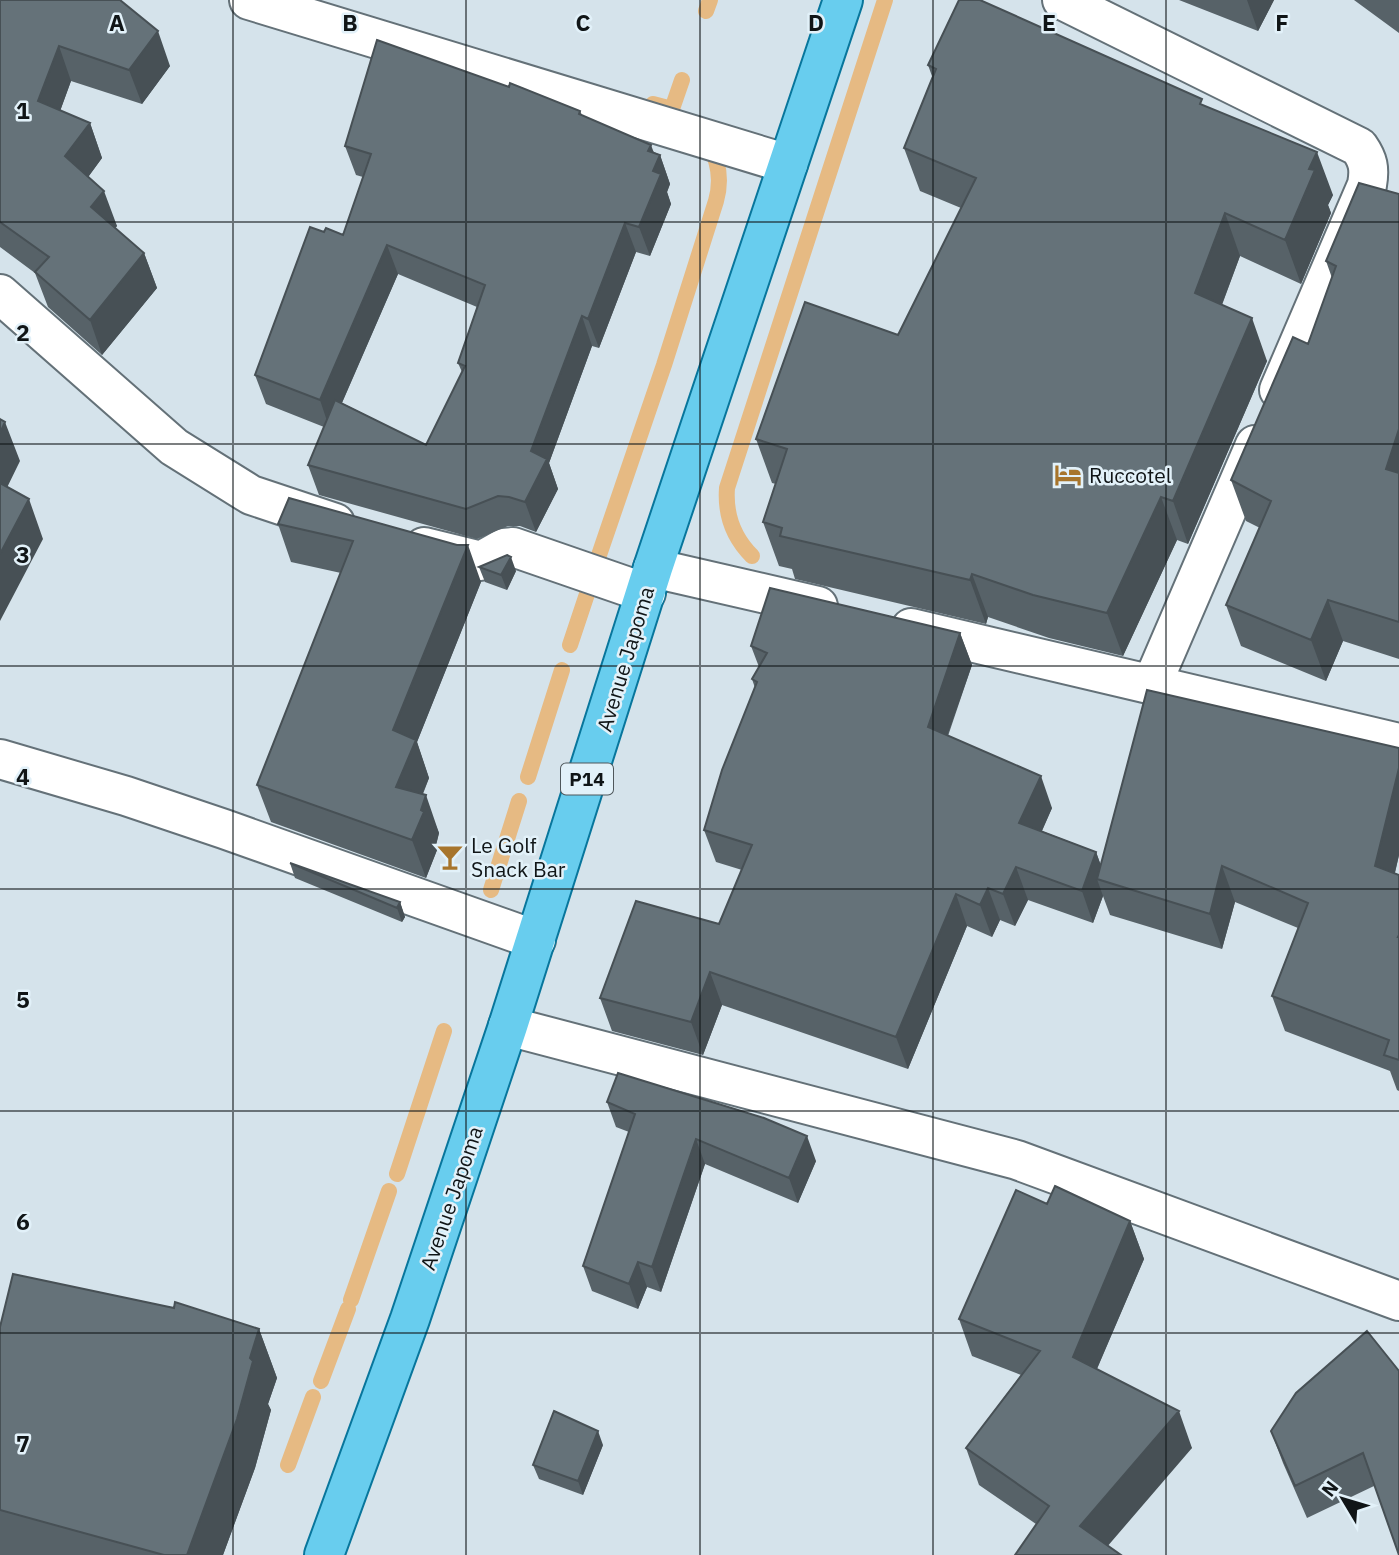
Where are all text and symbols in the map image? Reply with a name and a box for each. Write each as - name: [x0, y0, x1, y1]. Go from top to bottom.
- text: A: [109, 7, 125, 37]
- text: B: [342, 7, 358, 37]
- text: C: [576, 7, 591, 37]
- text: D: [808, 7, 824, 37]
- text: E: [1042, 7, 1056, 37]
- text: F: [1275, 7, 1289, 37]
- text: 1: [16, 95, 30, 125]
- text: 2: [16, 317, 30, 347]
- hotel icon: Ruccotel: [1053, 460, 1083, 490]
- place label: Ruccotel: [1089, 461, 1172, 489]
- text: 3: [16, 539, 30, 569]
- street label: Avenue Japoma: [590, 583, 660, 735]
- text: 4: [16, 761, 30, 791]
- road number: P14: [561, 764, 613, 794]
- place label: Le Golf Snack Bar: [471, 831, 566, 883]
- bar icon: Le Golf Snack Bar: [435, 842, 465, 872]
- text: 5: [16, 984, 30, 1014]
- street label: Avenue Japoma: [413, 1122, 489, 1274]
- text: 6: [16, 1206, 30, 1236]
- text: 7: [16, 1428, 30, 1458]
- north arrow: [1308, 1464, 1378, 1534]
- text: N: [1316, 1476, 1343, 1501]

